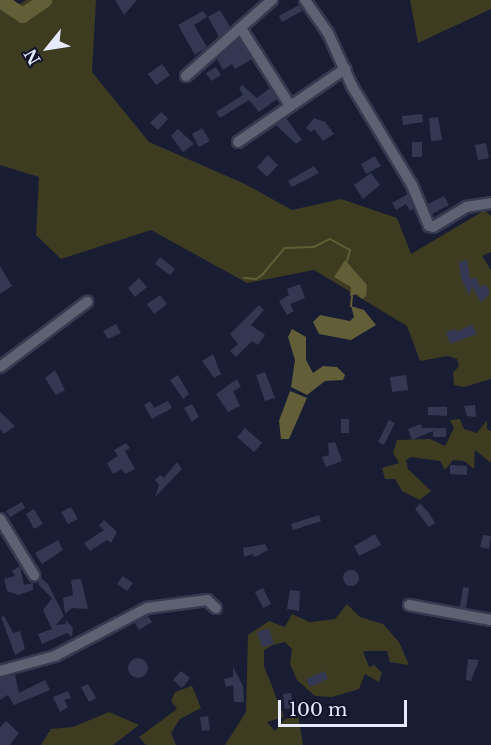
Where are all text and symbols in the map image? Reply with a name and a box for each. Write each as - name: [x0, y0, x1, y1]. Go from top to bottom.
- north arrow: [18, 18, 78, 78]
- text: N: [20, 45, 45, 69]
- scale bar: [281, 688, 410, 726]
- text: 100 m: [289, 699, 347, 721]

